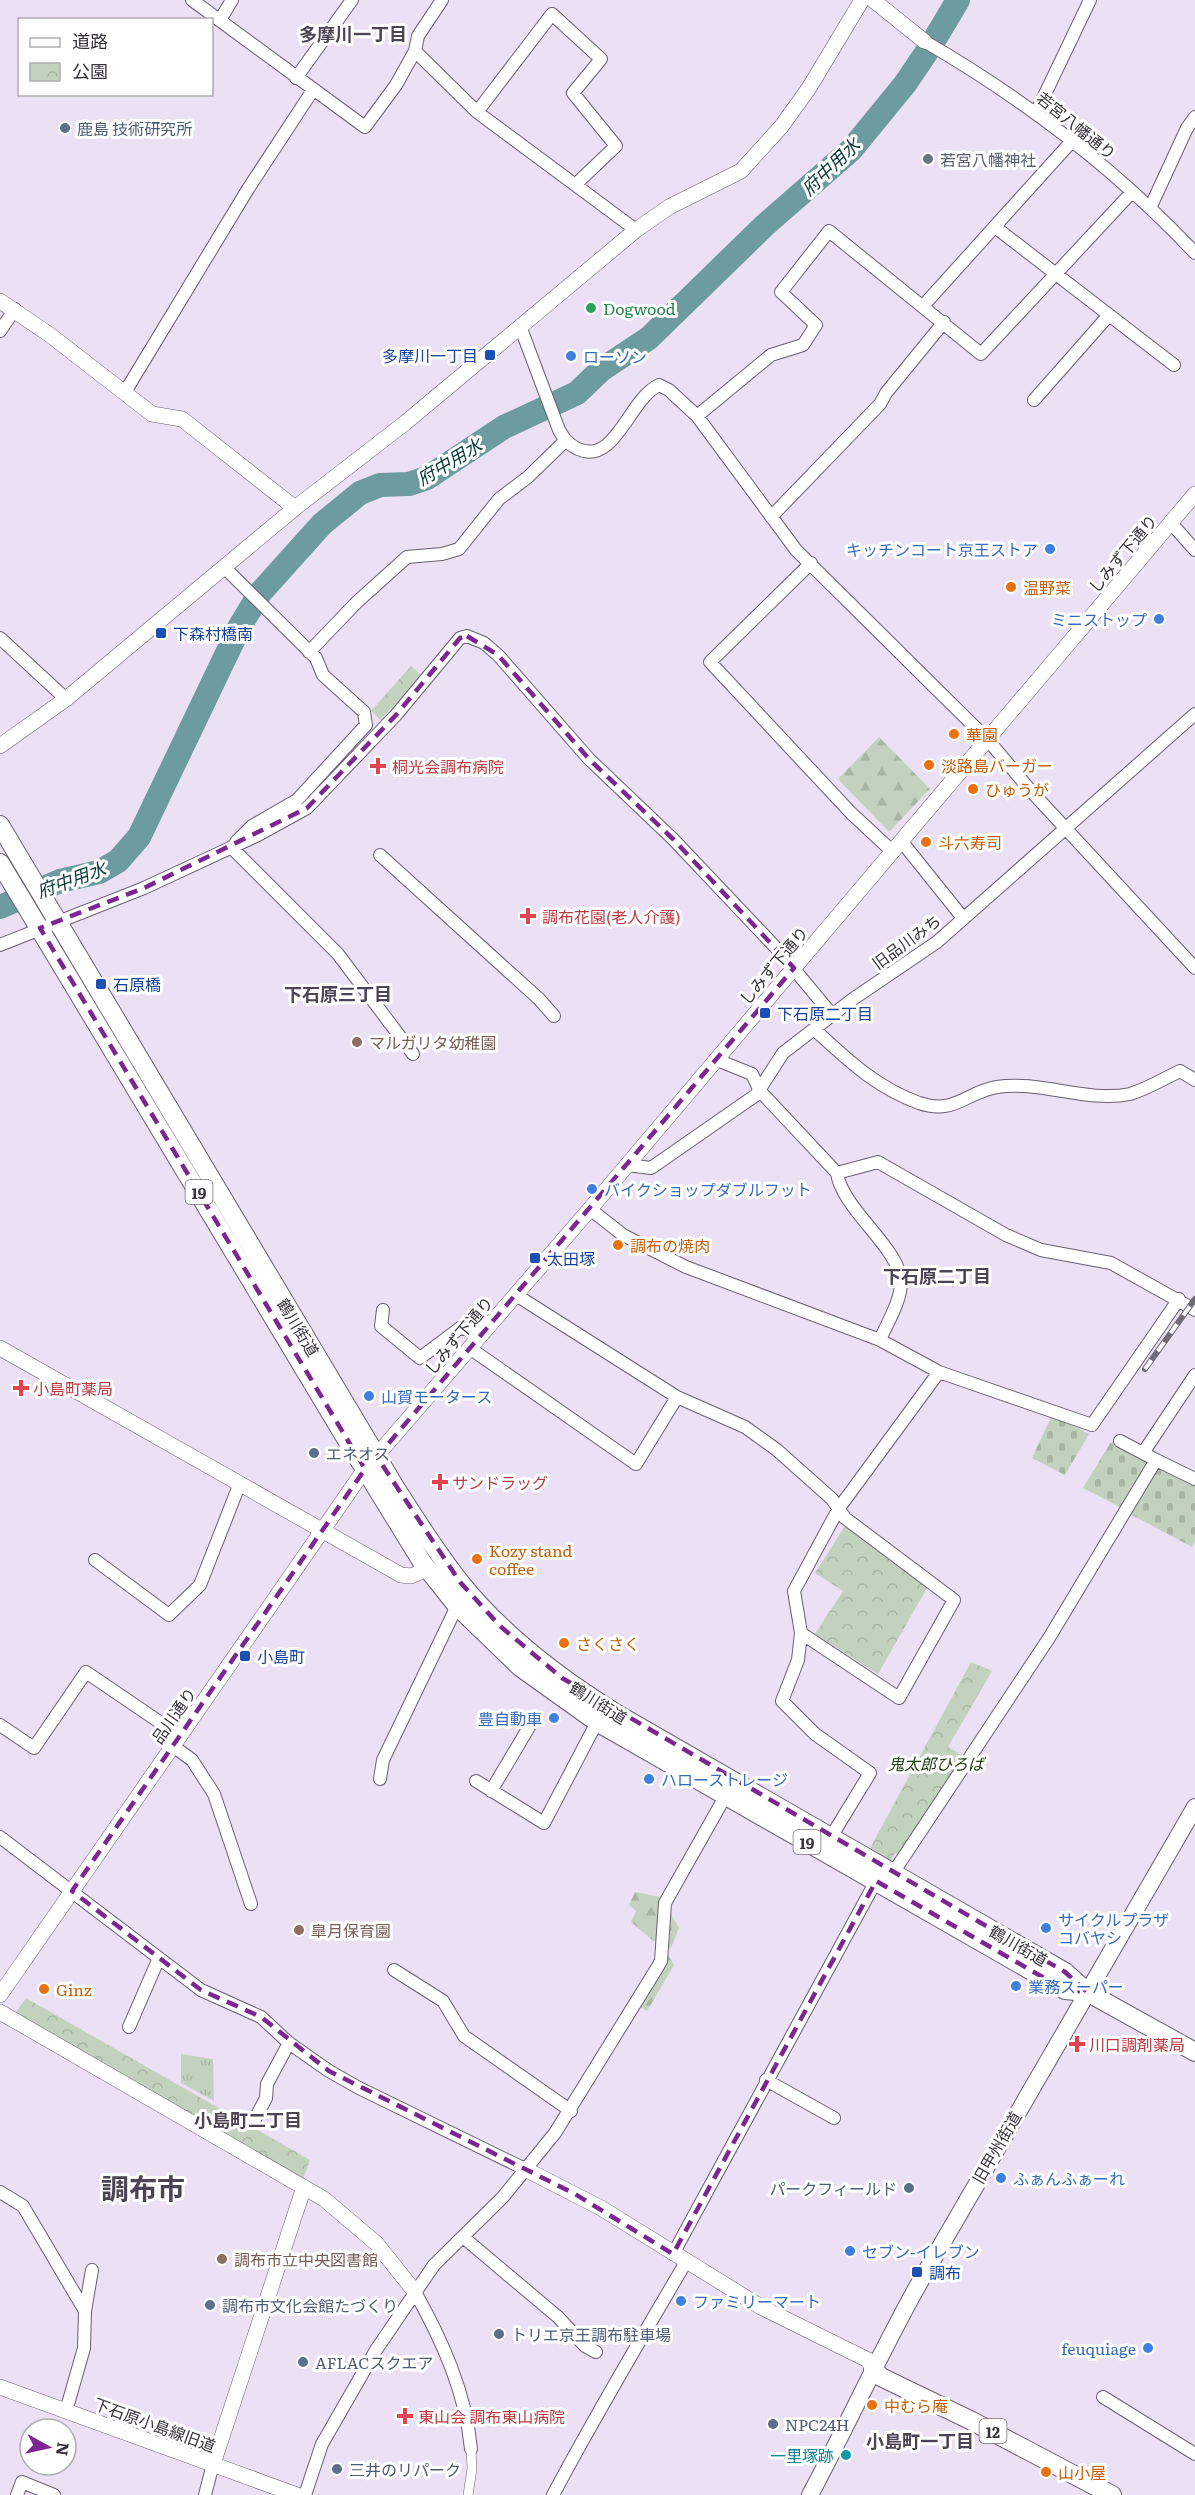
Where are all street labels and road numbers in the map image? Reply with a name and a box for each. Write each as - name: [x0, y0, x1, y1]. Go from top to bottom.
- street label: 若宮八幡通り: [1032, 85, 1122, 165]
- street label: しみず下通り: [1082, 509, 1162, 597]
- street label: 旧品川みち: [867, 908, 945, 974]
- street label: しみず下通り: [733, 921, 813, 1009]
- road number: 19: [186, 1180, 212, 1204]
- street label: しみず下通り: [418, 1291, 498, 1379]
- street label: 鶴川街道: [272, 1293, 326, 1361]
- street label: 鶴川街道: [565, 1675, 633, 1729]
- street label: 品川通り: [145, 1682, 201, 1748]
- road number: 19: [794, 1830, 820, 1854]
- street label: 鶴川街道: [985, 1919, 1053, 1971]
- street label: 旧甲州街道: [966, 2106, 1026, 2188]
- street label: 下石原小島線旧道: [91, 2391, 219, 2457]
- road number: 12: [980, 2419, 1006, 2443]

